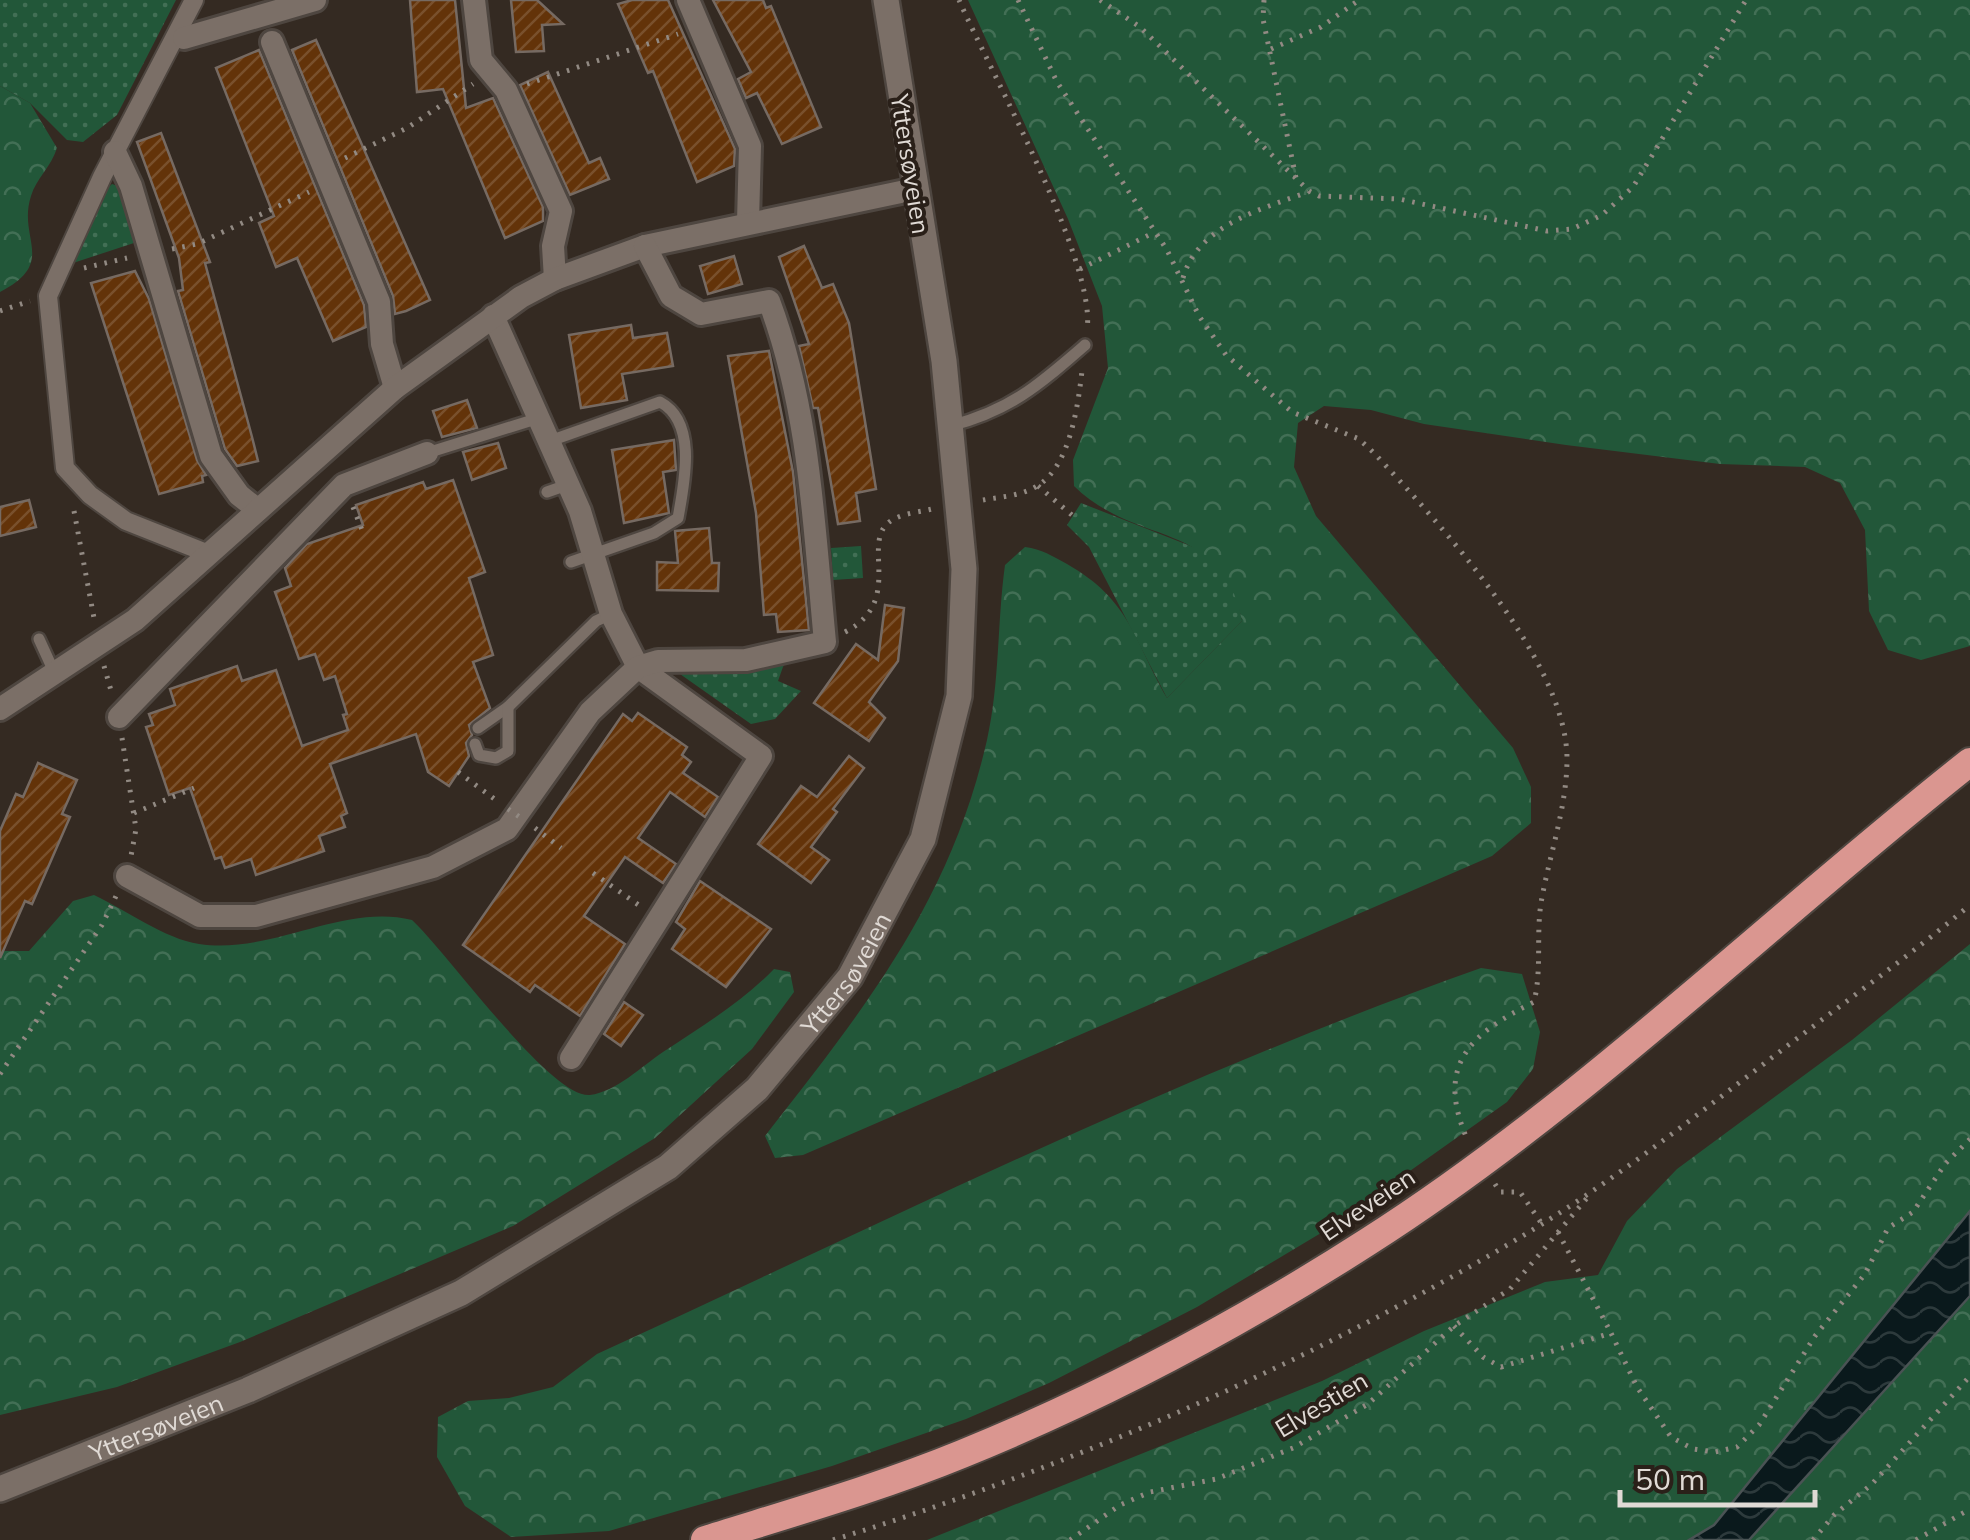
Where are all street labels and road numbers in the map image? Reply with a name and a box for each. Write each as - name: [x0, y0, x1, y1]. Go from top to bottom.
- street label: Yttersøveien: [884, 91, 937, 236]
- street label: Yttersøveien: [793, 907, 897, 1042]
- street label: Elveveien: [1314, 1161, 1420, 1247]
- street label: Elvestien: [1269, 1364, 1373, 1444]
- street label: Yttersøveien: [84, 1386, 227, 1468]

